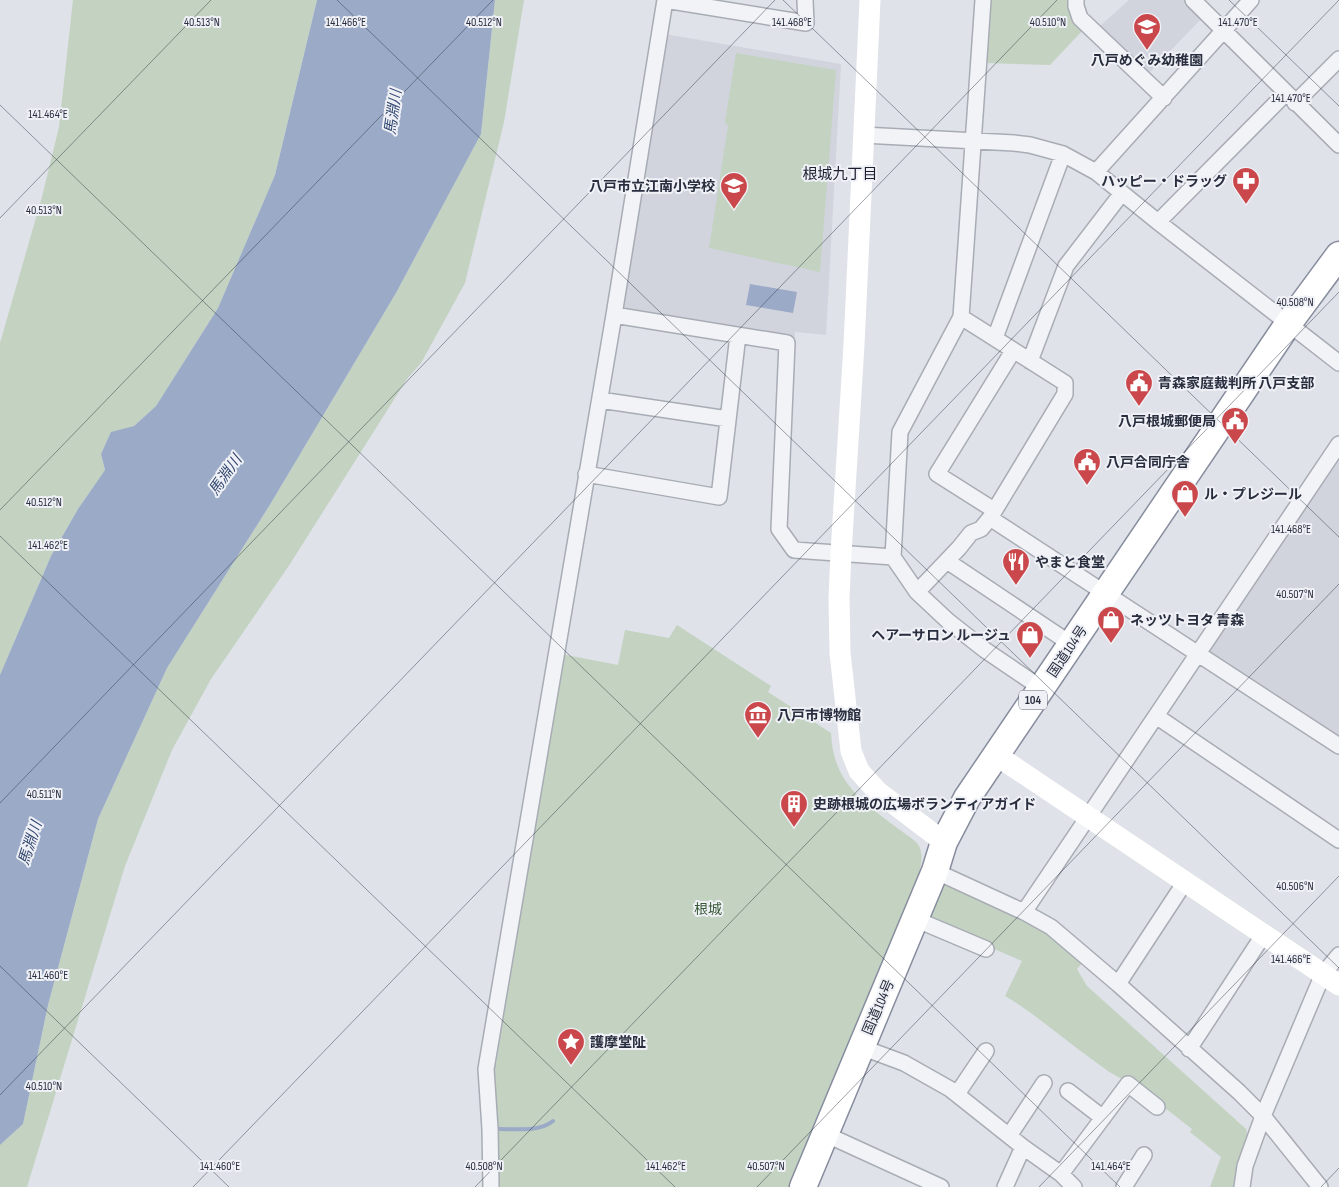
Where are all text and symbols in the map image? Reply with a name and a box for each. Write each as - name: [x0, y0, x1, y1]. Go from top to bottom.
- school or university icon: 八戸めぐみ幼稚園: [1132, 12, 1162, 51]
- text: 40.513°N: [184, 15, 220, 30]
- text: 141.466°E: [326, 15, 366, 30]
- text: 40.512°N: [466, 15, 502, 30]
- text: 141.468°E: [772, 15, 812, 30]
- text: 40.510°N: [1030, 15, 1066, 30]
- text: 141.470°E: [1218, 15, 1258, 30]
- place label: 八戸めぐみ幼稚園: [1091, 52, 1203, 69]
- water label: 馬淵川: [381, 86, 406, 136]
- text: 141.470°E: [1271, 91, 1311, 106]
- text: 141.464°E: [28, 107, 68, 122]
- district label: 根城九丁目: [802, 165, 878, 184]
- pharmacy icon: ハッピー・ドラッグ: [1231, 166, 1261, 205]
- school or university icon: 八戸市立江南小学校: [719, 171, 749, 210]
- place label: ハッピー・ドラッグ: [1101, 173, 1227, 190]
- place label: 八戸市立江南小学校: [589, 178, 715, 195]
- text: 40.513°N: [26, 203, 62, 218]
- text: 40.508°N: [1276, 295, 1314, 310]
- public building icon: 青森家庭裁判所 八戸支部: [1124, 368, 1154, 407]
- place label: 青森家庭裁判所 八戸支部: [1158, 375, 1314, 392]
- public building icon: 八戸根城郵便局: [1220, 406, 1250, 445]
- place label: 八戸根城郵便局: [1118, 413, 1216, 430]
- public building icon: 八戸合同庁舎: [1072, 447, 1102, 486]
- water label: 馬淵川: [205, 450, 247, 499]
- place label: 八戸合同庁舎: [1106, 454, 1190, 471]
- shop icon: ル・プレジール: [1170, 479, 1200, 518]
- place label: ル・プレジール: [1204, 486, 1302, 503]
- text: 40.512°N: [26, 495, 62, 510]
- text: 141.468°E: [1271, 522, 1311, 537]
- text: 141.462°E: [28, 538, 68, 553]
- restaurant icon: やまと食堂: [1001, 547, 1031, 586]
- place label: やまと食堂: [1035, 554, 1105, 571]
- text: 40.507°N: [1276, 587, 1314, 602]
- shop icon: ネッツトヨタ 青森: [1096, 605, 1126, 644]
- place label: ネッツトヨタ 青森: [1130, 612, 1244, 629]
- shop icon: ヘアーサロン ルージュ: [1015, 620, 1045, 659]
- street label: 国道104号: [1044, 622, 1091, 680]
- place label: ヘアーサロン ルージュ: [871, 627, 1011, 644]
- road number: 104: [1019, 690, 1047, 710]
- museum icon: 八戸市博物館: [743, 700, 773, 739]
- place label: 八戸市博物館: [777, 707, 861, 724]
- text: 40.511°N: [27, 787, 61, 802]
- building icon: 史跡根城の広場ボランティアガイド: [779, 789, 809, 828]
- place label: 史跡根城の広場ボランティアガイド: [813, 796, 1036, 813]
- water label: 馬淵川: [14, 817, 47, 867]
- text: 40.506°N: [1276, 879, 1314, 894]
- park label: 根城: [694, 901, 722, 918]
- text: 141.466°E: [1271, 952, 1311, 967]
- text: 141.460°E: [28, 968, 68, 983]
- street label: 国道104号: [859, 977, 898, 1038]
- place icon: 護摩堂阯: [556, 1027, 586, 1066]
- place label: 護摩堂阯: [590, 1034, 646, 1051]
- text: 40.510°N: [26, 1079, 62, 1094]
- text: 141.460°E: [200, 1159, 240, 1174]
- text: 40.508°N: [465, 1159, 503, 1174]
- text: 141.462°E: [646, 1159, 686, 1174]
- text: 40.507°N: [747, 1159, 785, 1174]
- text: 141.464°E: [1091, 1159, 1131, 1174]

